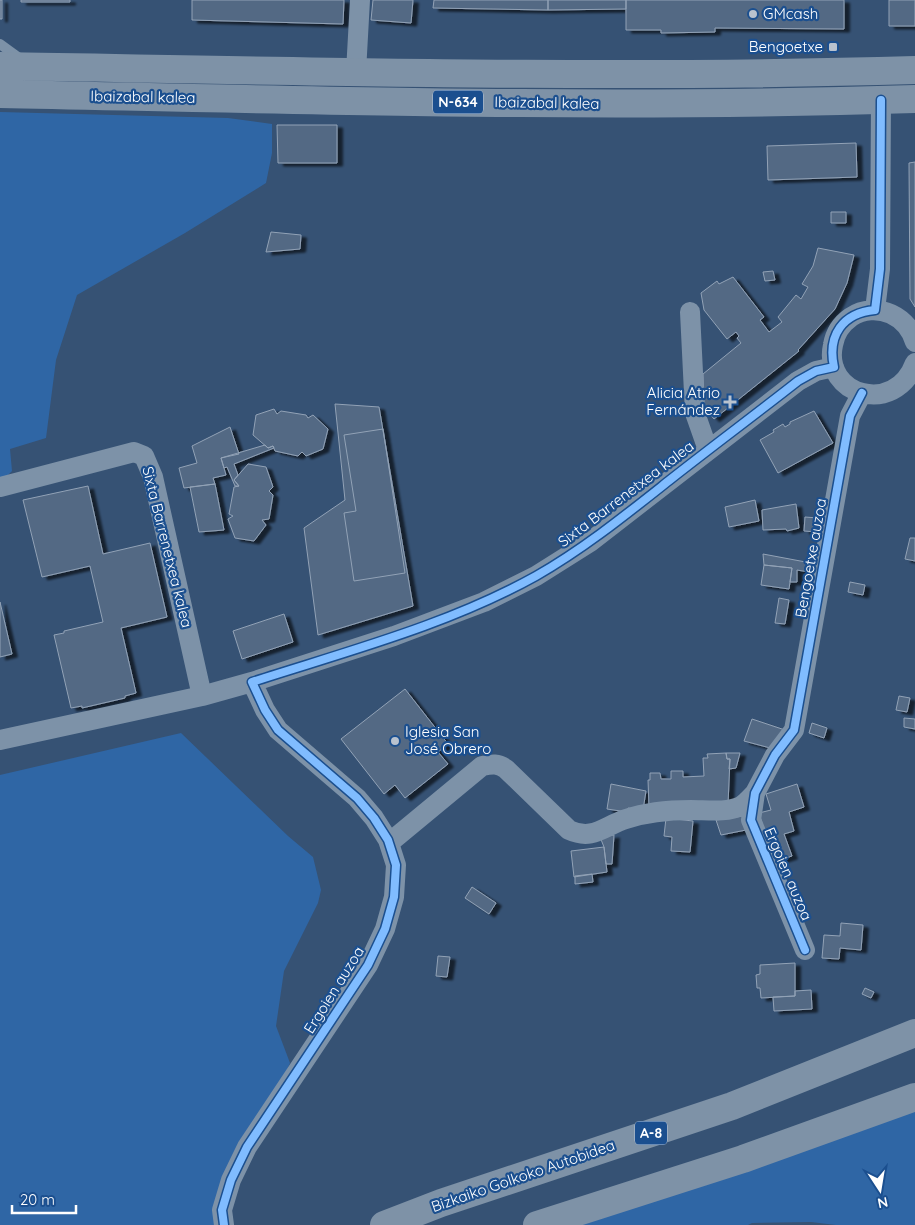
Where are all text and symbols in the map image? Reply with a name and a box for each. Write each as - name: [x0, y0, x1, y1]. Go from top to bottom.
- place label: GMcash: [763, 4, 818, 23]
- marker: GMcash: [747, 8, 759, 20]
- place label: Bengoetxe: [749, 37, 823, 56]
- marker: Bengoetxe: [827, 41, 839, 53]
- street label: Ibaizabal kalea: [90, 86, 196, 107]
- road number: N-634: [433, 90, 483, 114]
- street label: Ibaizabal kalea: [494, 92, 600, 113]
- place label: Alicia Atrio Fernández: [646, 383, 720, 419]
- marker: Alicia Atrio Fernández: [724, 396, 736, 408]
- street label: Sixta Barrenetxea kalea: [554, 436, 698, 551]
- street label: Sixta Barrenetxea kalea: [138, 464, 197, 629]
- street label: Bengoetxe auzoa: [791, 497, 830, 619]
- place label: Iglesia San José Obrero: [405, 722, 491, 758]
- marker: Iglesia San José Obrero: [389, 735, 401, 747]
- street label: Ergoien auzoa: [760, 824, 817, 923]
- street label: Ergoien auzoa: [299, 943, 368, 1037]
- road number: A-8: [635, 1122, 667, 1144]
- street label: Bizkaiko Golkoko Autobidea: [429, 1135, 617, 1216]
- north arrow: [855, 1165, 905, 1215]
- scale bar: [12, 1182, 76, 1214]
- text: 20 m: [20, 1190, 55, 1209]
- text: N: [876, 1193, 890, 1213]

